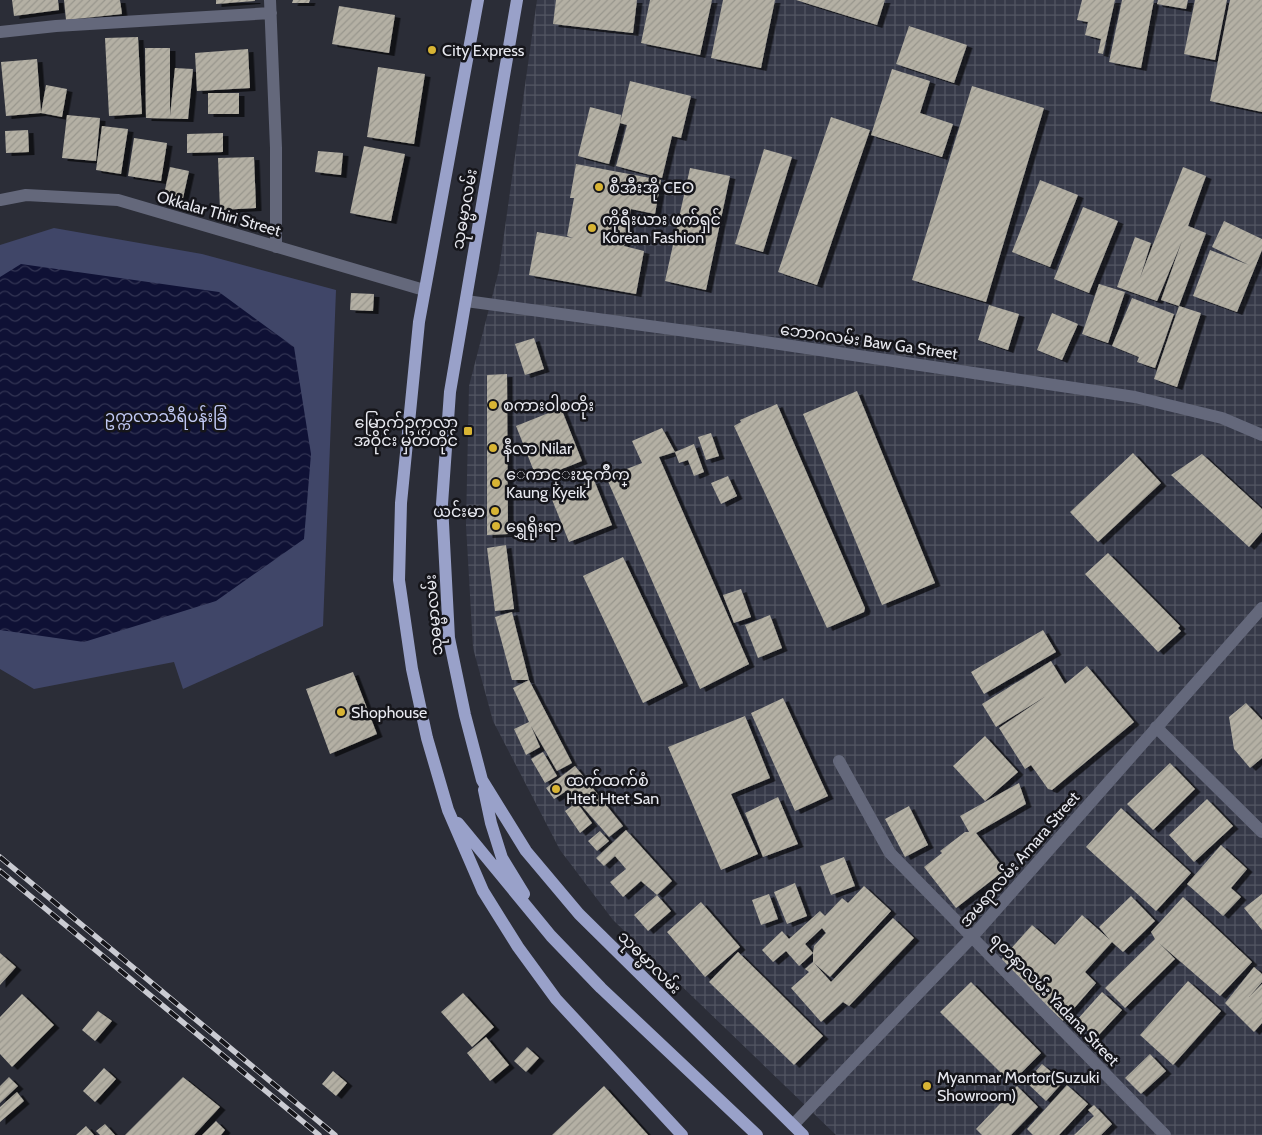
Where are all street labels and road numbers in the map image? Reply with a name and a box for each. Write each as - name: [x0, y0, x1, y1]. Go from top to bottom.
- street label: သုဓမ္မာလမ်း: [446, 167, 486, 252]
- street label: Okkalar Thiri Street: [155, 187, 284, 240]
- street label: ဘောဂလမ်း Baw Ga Street: [779, 318, 960, 363]
- street label: သုဓမ္မာလမ်း: [418, 573, 451, 656]
- street label: အမရာလမ်း Amara Street: [954, 786, 1087, 934]
- street label: သုဓမ္မာလမ်း: [611, 925, 687, 1001]
- street label: ရတနာလမ်း Yadana Street: [983, 928, 1125, 1073]

